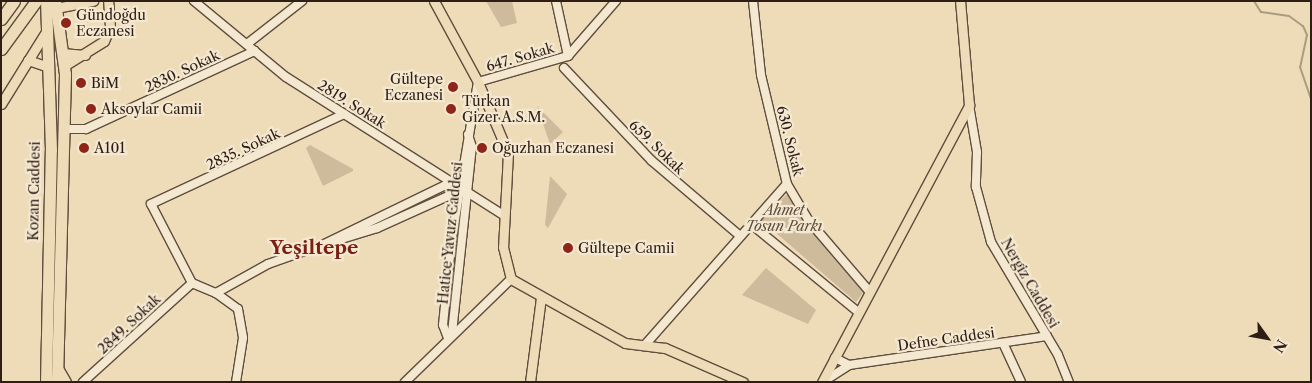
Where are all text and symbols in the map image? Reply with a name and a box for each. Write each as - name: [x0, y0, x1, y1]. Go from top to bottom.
- place label: Gündoğdu Eczanesi: [76, 7, 146, 40]
- marker: Gündoğdu Eczanesi: [60, 17, 72, 29]
- street label: 647. Sokak: [484, 39, 556, 75]
- street label: 2830. Sokak: [142, 46, 222, 96]
- place label: Gültepe Eczanesi: [384, 71, 443, 104]
- place label: BiM: [91, 75, 119, 91]
- street label: 2819. Sokak: [315, 76, 389, 132]
- marker: BiM: [75, 77, 87, 89]
- marker: Gültepe Eczanesi: [447, 81, 459, 93]
- place label: Türkan Gizer A.S.M.: [462, 93, 546, 125]
- place label: Aksoylar Camii: [101, 101, 202, 117]
- marker: Türkan Gizer A.S.M.: [444, 102, 458, 116]
- marker: Aksoylar Camii: [85, 103, 97, 115]
- street label: 630. Sokak: [773, 104, 807, 178]
- street label: 659. Sokak: [626, 116, 688, 178]
- street label: 2835. Sokak: [204, 125, 282, 173]
- place label: A101: [94, 140, 125, 156]
- place label: Oğuzhan Eczanesi: [492, 140, 614, 156]
- street label: Kozan Caddesi: [25, 141, 43, 241]
- marker: A101: [78, 142, 90, 154]
- marker: Oğuzhan Eczanesi: [476, 142, 488, 154]
- street label: Hatice Yavuz Caddesi: [434, 161, 466, 305]
- park label: Ahmet Tosun Parkı: [746, 202, 822, 234]
- street label: Nergiz Caddesi: [997, 235, 1063, 331]
- district label: Yeşiltepe: [270, 237, 358, 259]
- place label: Gültepe Camii: [578, 240, 675, 256]
- marker: Gültepe Camii: [562, 242, 574, 254]
- street label: 2849. Sokak: [94, 291, 164, 357]
- north arrow: [1242, 313, 1292, 363]
- street label: Defne Caddesi: [896, 324, 996, 354]
- text: N: [1269, 336, 1291, 356]

